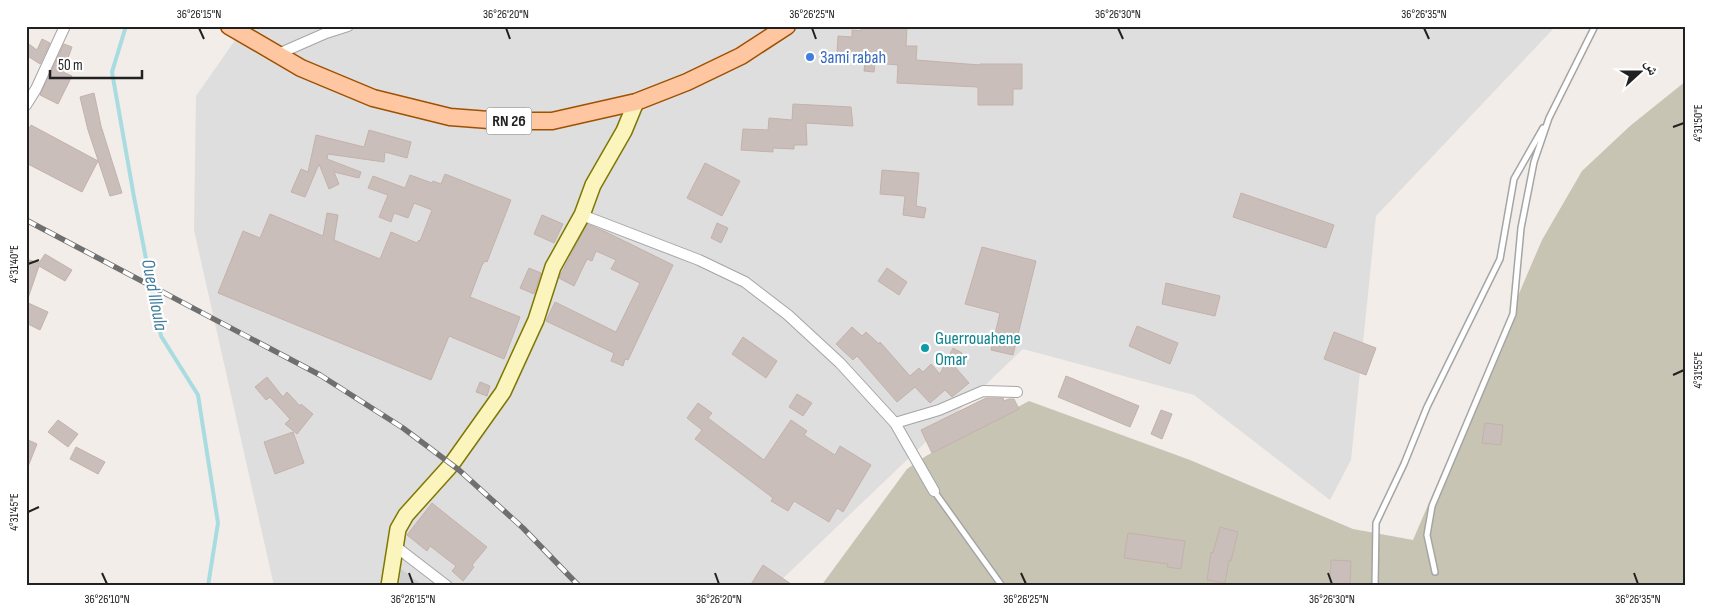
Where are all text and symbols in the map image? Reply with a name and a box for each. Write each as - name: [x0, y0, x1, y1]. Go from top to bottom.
- text: 36°26'15"N: [177, 7, 221, 22]
- text: 36°26'20"N: [483, 7, 529, 22]
- text: 36°26'25"N: [789, 7, 835, 22]
- text: 36°26'30"N: [1095, 7, 1141, 22]
- text: 36°26'35"N: [1401, 7, 1447, 22]
- place label: 3ami rabah: [820, 47, 886, 68]
- scale bar: [50, 48, 142, 80]
- north arrow: [1614, 48, 1664, 98]
- marker: 3ami rabah: [804, 51, 816, 63]
- text: 50 m: [58, 56, 83, 75]
- text: ش: [1641, 58, 1662, 78]
- text: 4°31'50"E: [1691, 104, 1706, 142]
- road number: RN 26: [486, 108, 532, 134]
- text: 4°31'40"E: [7, 245, 22, 283]
- water label: Oued Illoula: [136, 257, 172, 333]
- place label: Guerrouahene Omar: [935, 328, 1021, 370]
- marker: Guerrouahene Omar: [919, 342, 931, 354]
- text: 4°31'55"E: [1691, 351, 1706, 389]
- text: 4°31'45"E: [7, 493, 22, 531]
- text: 36°26'10"N: [84, 592, 130, 607]
- text: 36°26'15"N: [391, 592, 435, 607]
- text: 36°26'20"N: [696, 592, 742, 607]
- text: 36°26'25"N: [1003, 592, 1049, 607]
- text: 36°26'30"N: [1309, 592, 1355, 607]
- text: 36°26'35"N: [1615, 592, 1661, 607]

